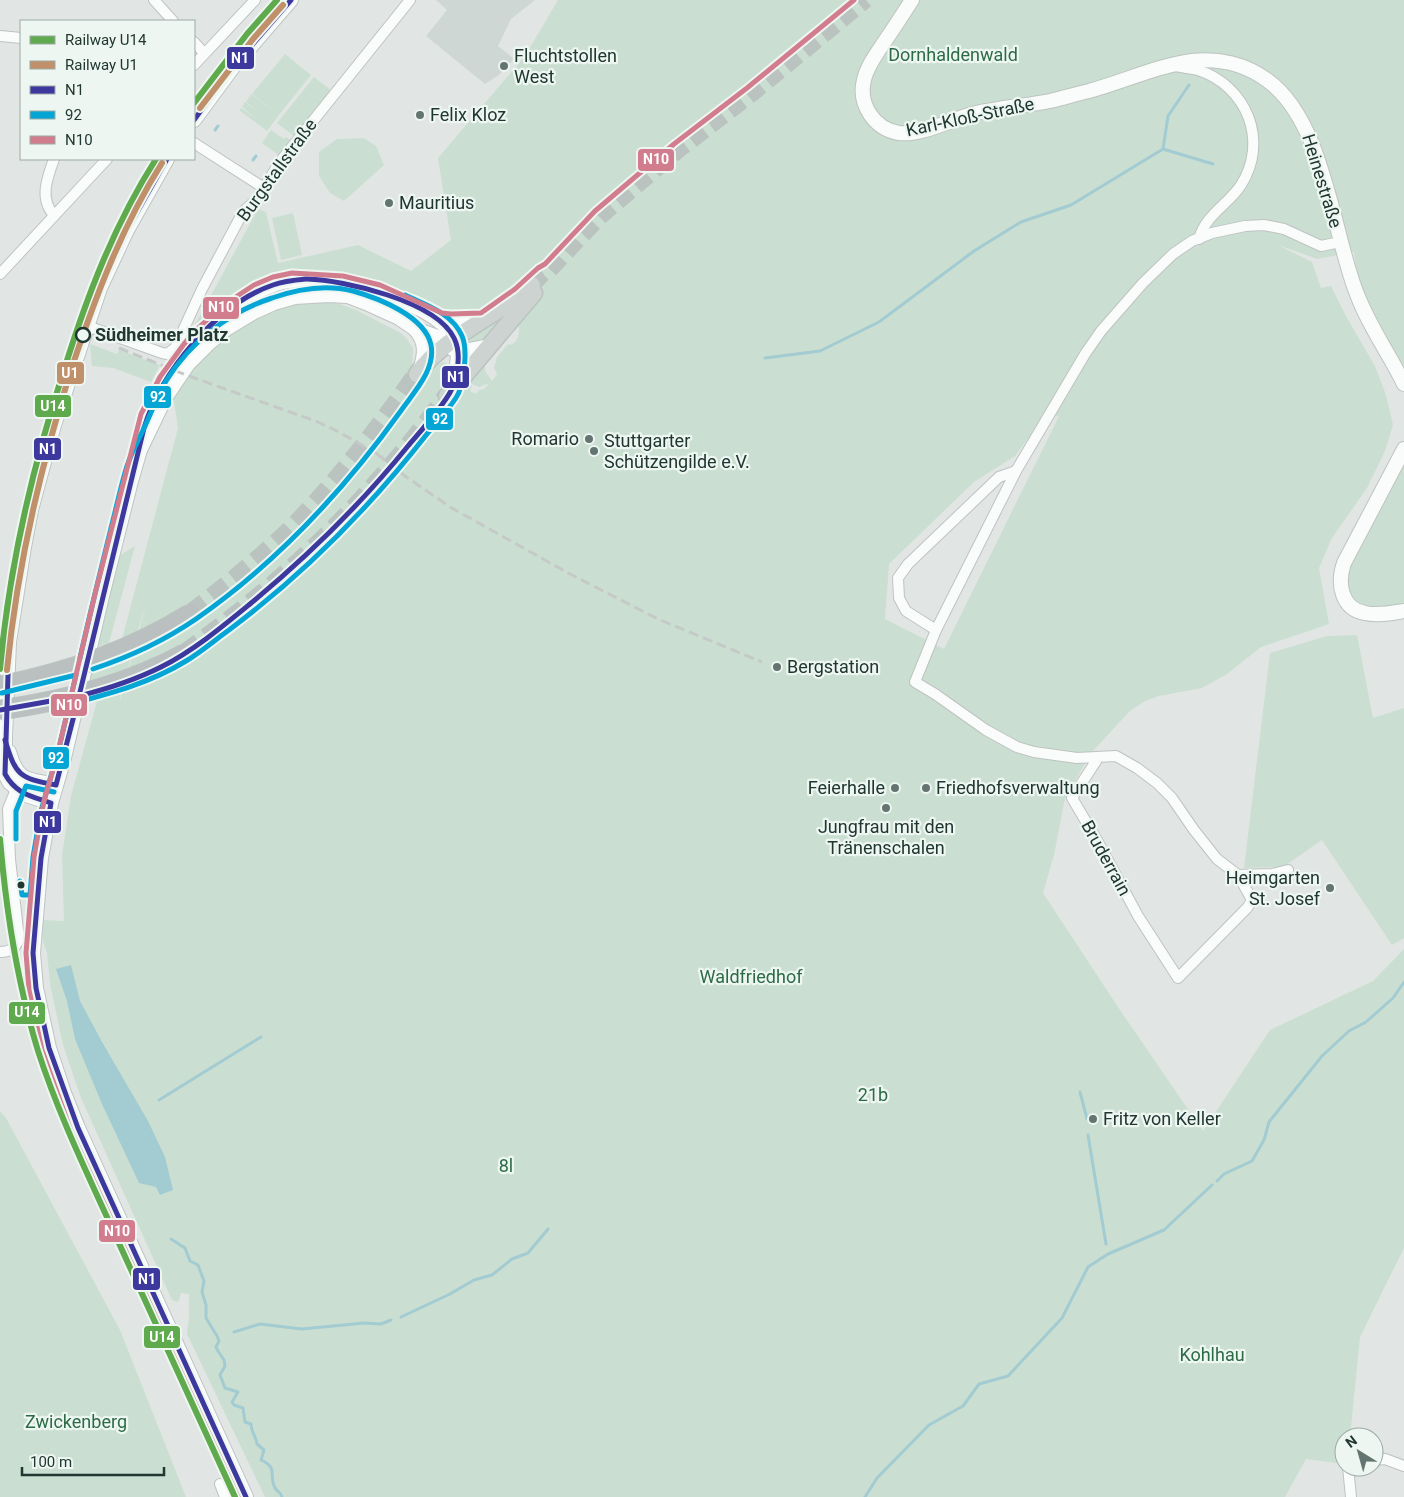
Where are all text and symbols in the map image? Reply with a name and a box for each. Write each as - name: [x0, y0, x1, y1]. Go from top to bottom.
- legend: [20, 20, 195, 160]
- text: Railway U14: [65, 31, 147, 49]
- park label: Dornhaldenwald: [888, 44, 1018, 65]
- place label: Fluchtstollen West: [514, 45, 617, 87]
- line badge: N1: [226, 46, 255, 70]
- text: N1: [231, 50, 249, 66]
- text: Railway U1: [65, 56, 138, 74]
- marker: Fluchtstollen West: [498, 60, 510, 72]
- text: N1: [65, 81, 84, 99]
- street label: Karl-Kloß-Straße: [904, 93, 1036, 140]
- place label: Felix Kloz: [430, 104, 506, 125]
- text: 92: [65, 106, 82, 124]
- marker: Felix Kloz: [414, 109, 426, 121]
- street label: Burgstallstraße: [232, 114, 321, 225]
- text: N10: [65, 131, 93, 149]
- street label: Heinestraße: [1298, 131, 1347, 230]
- line badge: N10: [637, 148, 675, 172]
- text: N10: [643, 151, 669, 167]
- place label: Mauritius: [399, 192, 474, 213]
- marker: Mauritius: [383, 197, 395, 209]
- line badge: N10: [202, 296, 240, 320]
- text: N10: [208, 299, 234, 315]
- place label: Südheimer Platz: [95, 324, 229, 345]
- marker: Südheimer Platz: [75, 327, 91, 343]
- line badge: U1: [56, 361, 85, 385]
- text: U1: [61, 365, 79, 381]
- line badge: N1: [441, 365, 470, 389]
- text: N1: [447, 369, 465, 385]
- line badge: 92: [143, 385, 172, 409]
- text: 92: [150, 389, 166, 405]
- line badge: U14: [34, 394, 72, 418]
- text: U14: [40, 398, 66, 414]
- line badge: 92: [425, 407, 454, 431]
- text: 92: [432, 411, 448, 427]
- place label: Romario: [511, 428, 579, 449]
- place label: Stuttgarter Schützengilde e.V.: [604, 430, 750, 472]
- marker: Romario: [583, 433, 595, 445]
- line badge: N1: [33, 437, 62, 461]
- text: N1: [39, 441, 57, 457]
- marker: Stuttgarter Schützengilde e.V.: [588, 445, 600, 457]
- place label: Bergstation: [787, 656, 879, 677]
- marker: Bergstation: [771, 661, 783, 673]
- line badge: N10: [50, 693, 88, 717]
- text: N10: [56, 697, 82, 713]
- line badge: 92: [42, 746, 70, 770]
- text: 92: [48, 750, 64, 766]
- place label: Feierhalle: [808, 777, 885, 798]
- place label: Friedhofsverwaltung: [936, 777, 1100, 798]
- marker: Feierhalle: [889, 782, 901, 794]
- marker: Friedhofsverwaltung: [920, 782, 932, 794]
- marker: Jungfrau mit den Tränenschalen: [880, 802, 892, 814]
- line badge: N1: [33, 810, 62, 834]
- text: N1: [39, 814, 57, 830]
- place label: Jungfrau mit den Tränenschalen: [818, 816, 954, 858]
- street label: Bruderrain: [1077, 816, 1136, 899]
- place label: Heimgarten St. Josef: [1226, 867, 1321, 909]
- unlabelled marker: [16, 880, 26, 890]
- marker: Heimgarten St. Josef: [1324, 882, 1336, 894]
- park label: Waldfriedhof: [700, 966, 803, 987]
- line badge: U14: [8, 1001, 46, 1025]
- text: U14: [14, 1004, 40, 1020]
- park label: 21b: [858, 1084, 888, 1105]
- place label: Fritz von Keller: [1103, 1108, 1221, 1129]
- marker: Fritz von Keller: [1087, 1113, 1099, 1125]
- park label: 8l: [499, 1155, 513, 1176]
- line badge: N10: [98, 1219, 136, 1243]
- text: N10: [104, 1223, 130, 1239]
- line badge: N1: [132, 1267, 161, 1291]
- text: N1: [138, 1271, 156, 1287]
- line badge: U14: [143, 1325, 181, 1349]
- text: U14: [149, 1329, 175, 1345]
- park label: Kohlhau: [1179, 1344, 1245, 1365]
- park label: Zwickenberg: [25, 1411, 127, 1432]
- north arrow: [1334, 1427, 1384, 1477]
- text: N: [1342, 1432, 1360, 1451]
- scale bar: [22, 1444, 165, 1476]
- text: 100 m: [30, 1453, 72, 1471]

